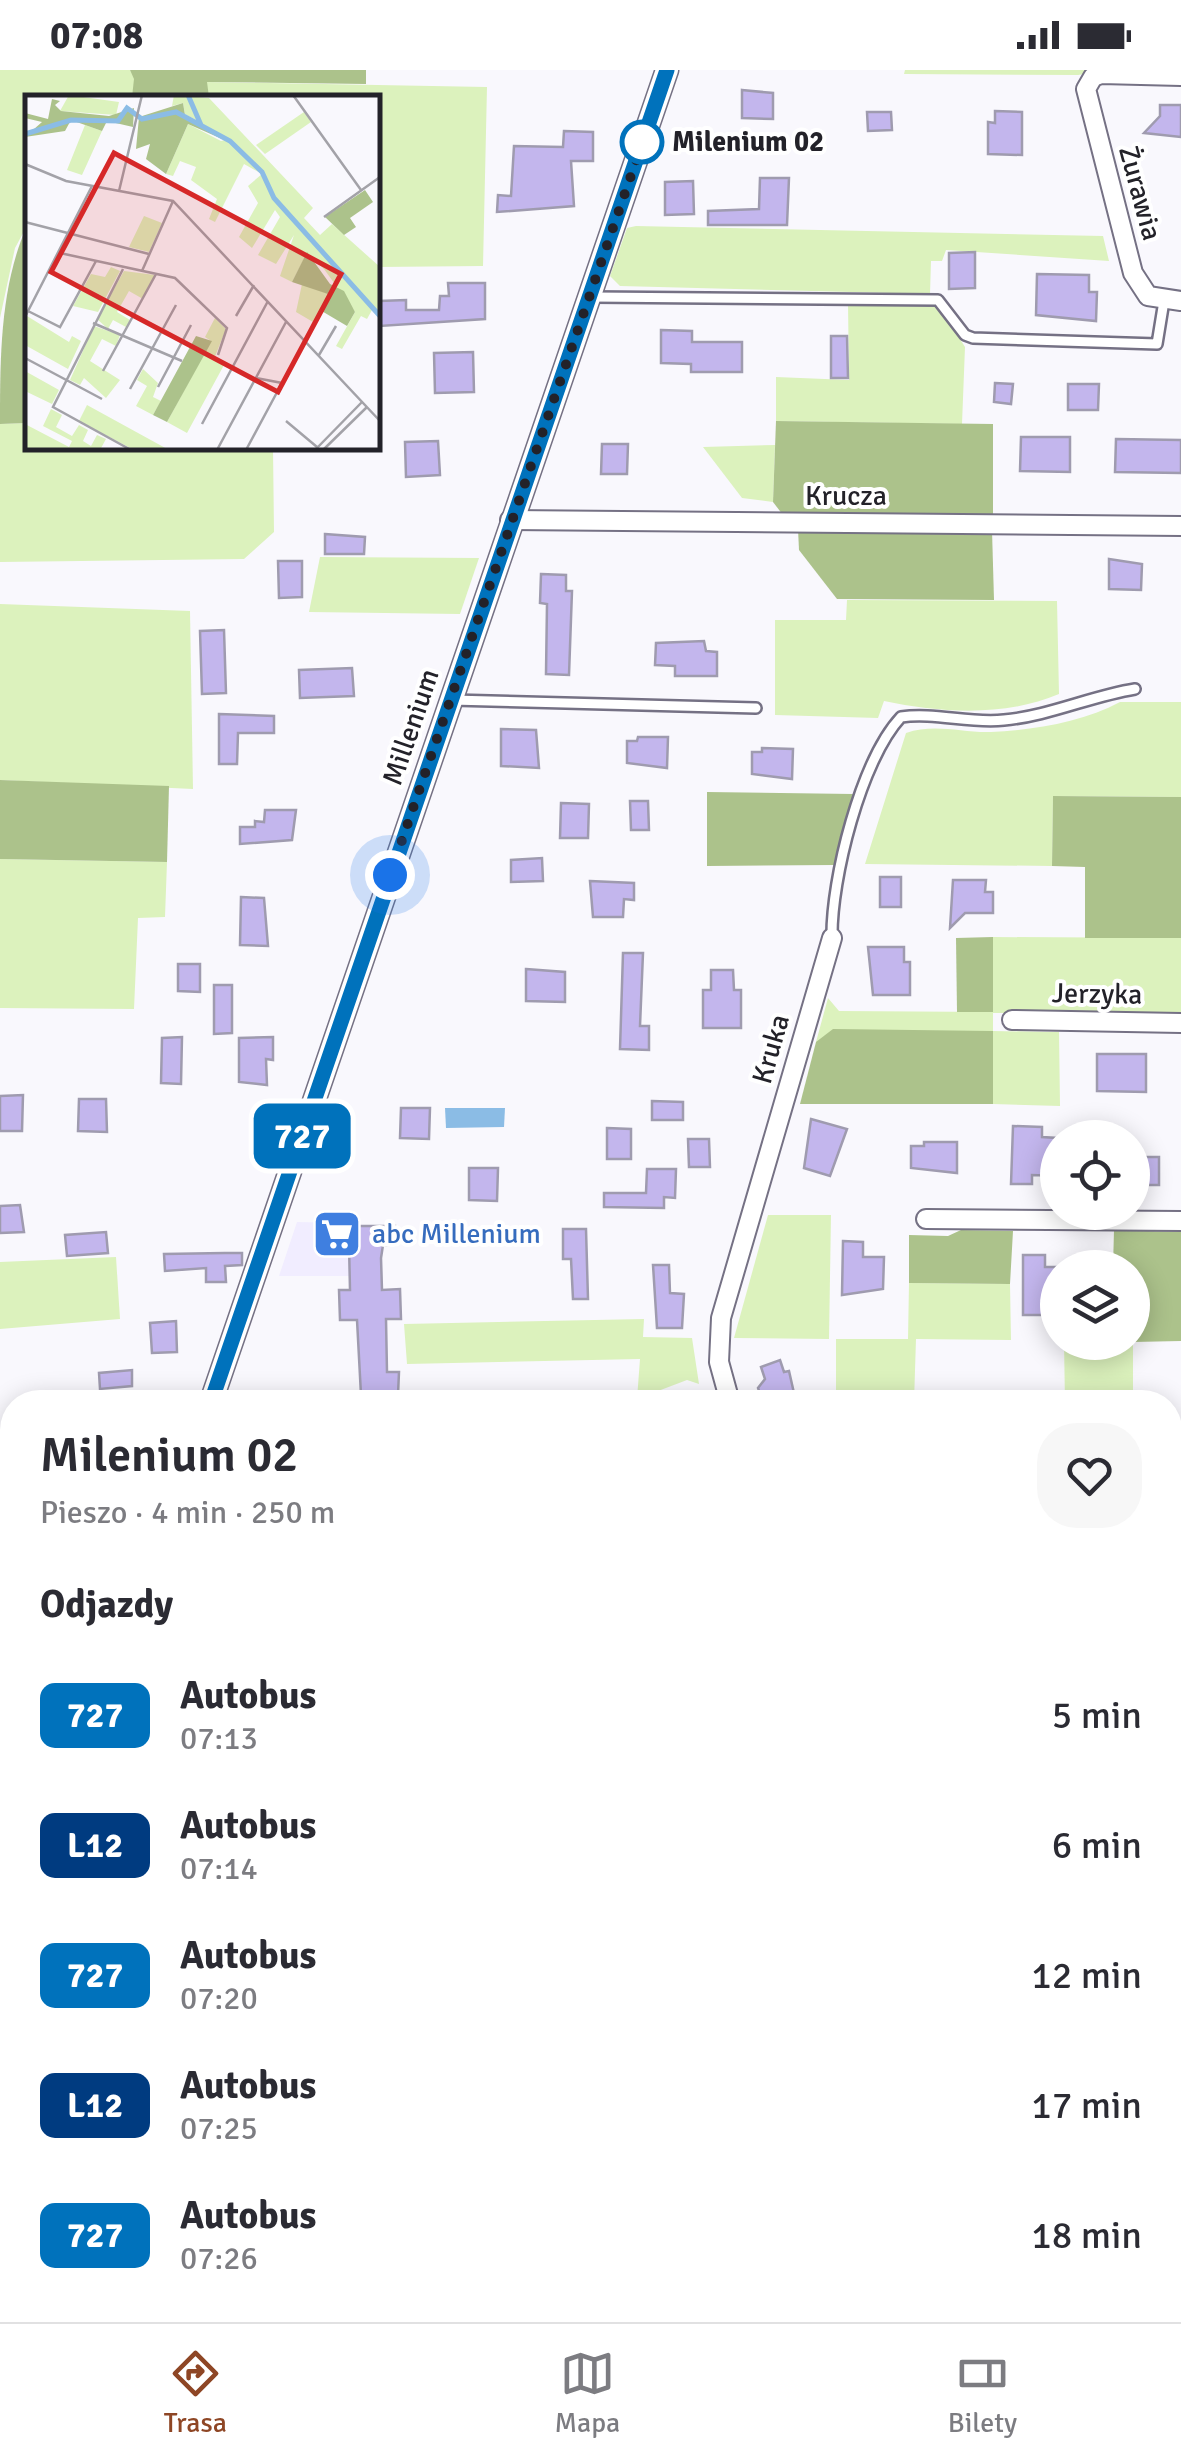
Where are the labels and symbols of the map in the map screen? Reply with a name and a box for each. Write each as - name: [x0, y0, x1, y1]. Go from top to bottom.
- inset map: [25, 95, 380, 450]
- marker: Milenium 02: [621, 121, 663, 163]
- place label: Milenium 02: [672, 125, 824, 159]
- street label: Żurawia: [1111, 142, 1169, 244]
- street label: Krucza: [805, 479, 887, 513]
- street label: Millenium: [375, 664, 447, 790]
- your location: [365, 850, 415, 900]
- street label: Jerzyka: [1051, 976, 1143, 1012]
- street label: Kruka: [745, 1010, 797, 1088]
- line badge: 727: [244, 1104, 360, 1168]
- supermarket icon: abc Millenium: [311, 1208, 363, 1260]
- place label: abc Millenium: [372, 1217, 541, 1251]

